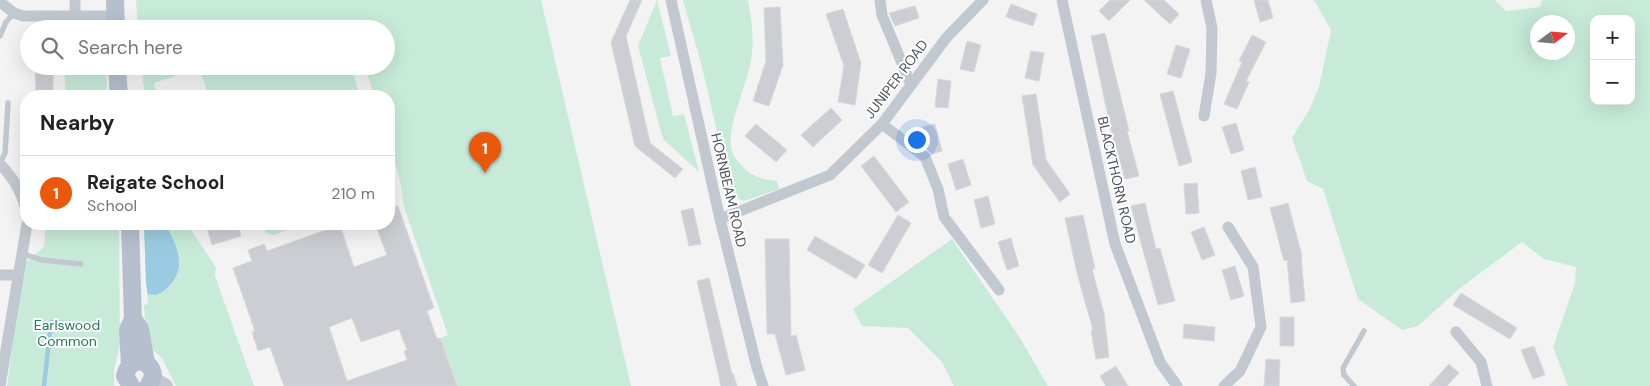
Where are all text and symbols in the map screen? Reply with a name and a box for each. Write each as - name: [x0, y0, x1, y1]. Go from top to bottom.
- north arrow: [1530, 15, 1575, 60]
- map controls: [1590, 15, 1635, 105]
- button: +: [1590, 15, 1635, 60]
- search box: [20, 20, 395, 75]
- icon: search: [38, 34, 66, 62]
- text: Search here: [78, 35, 183, 60]
- street label: JUNIPER ROAD: [860, 36, 932, 122]
- button: −: [1590, 60, 1635, 105]
- text: Nearby: [40, 109, 114, 137]
- street label: BLACKTHORN ROAD: [1094, 115, 1140, 245]
- your location: [904, 127, 930, 153]
- street label: HORNBEAM ROAD: [707, 131, 751, 249]
- pin: 1: [469, 132, 501, 173]
- text: Reigate School: [87, 170, 224, 195]
- text: 1: [53, 183, 59, 204]
- text: 210 m: [331, 183, 375, 204]
- text: School: [87, 195, 137, 216]
- park label: Earlswood Common: [34, 316, 100, 350]

